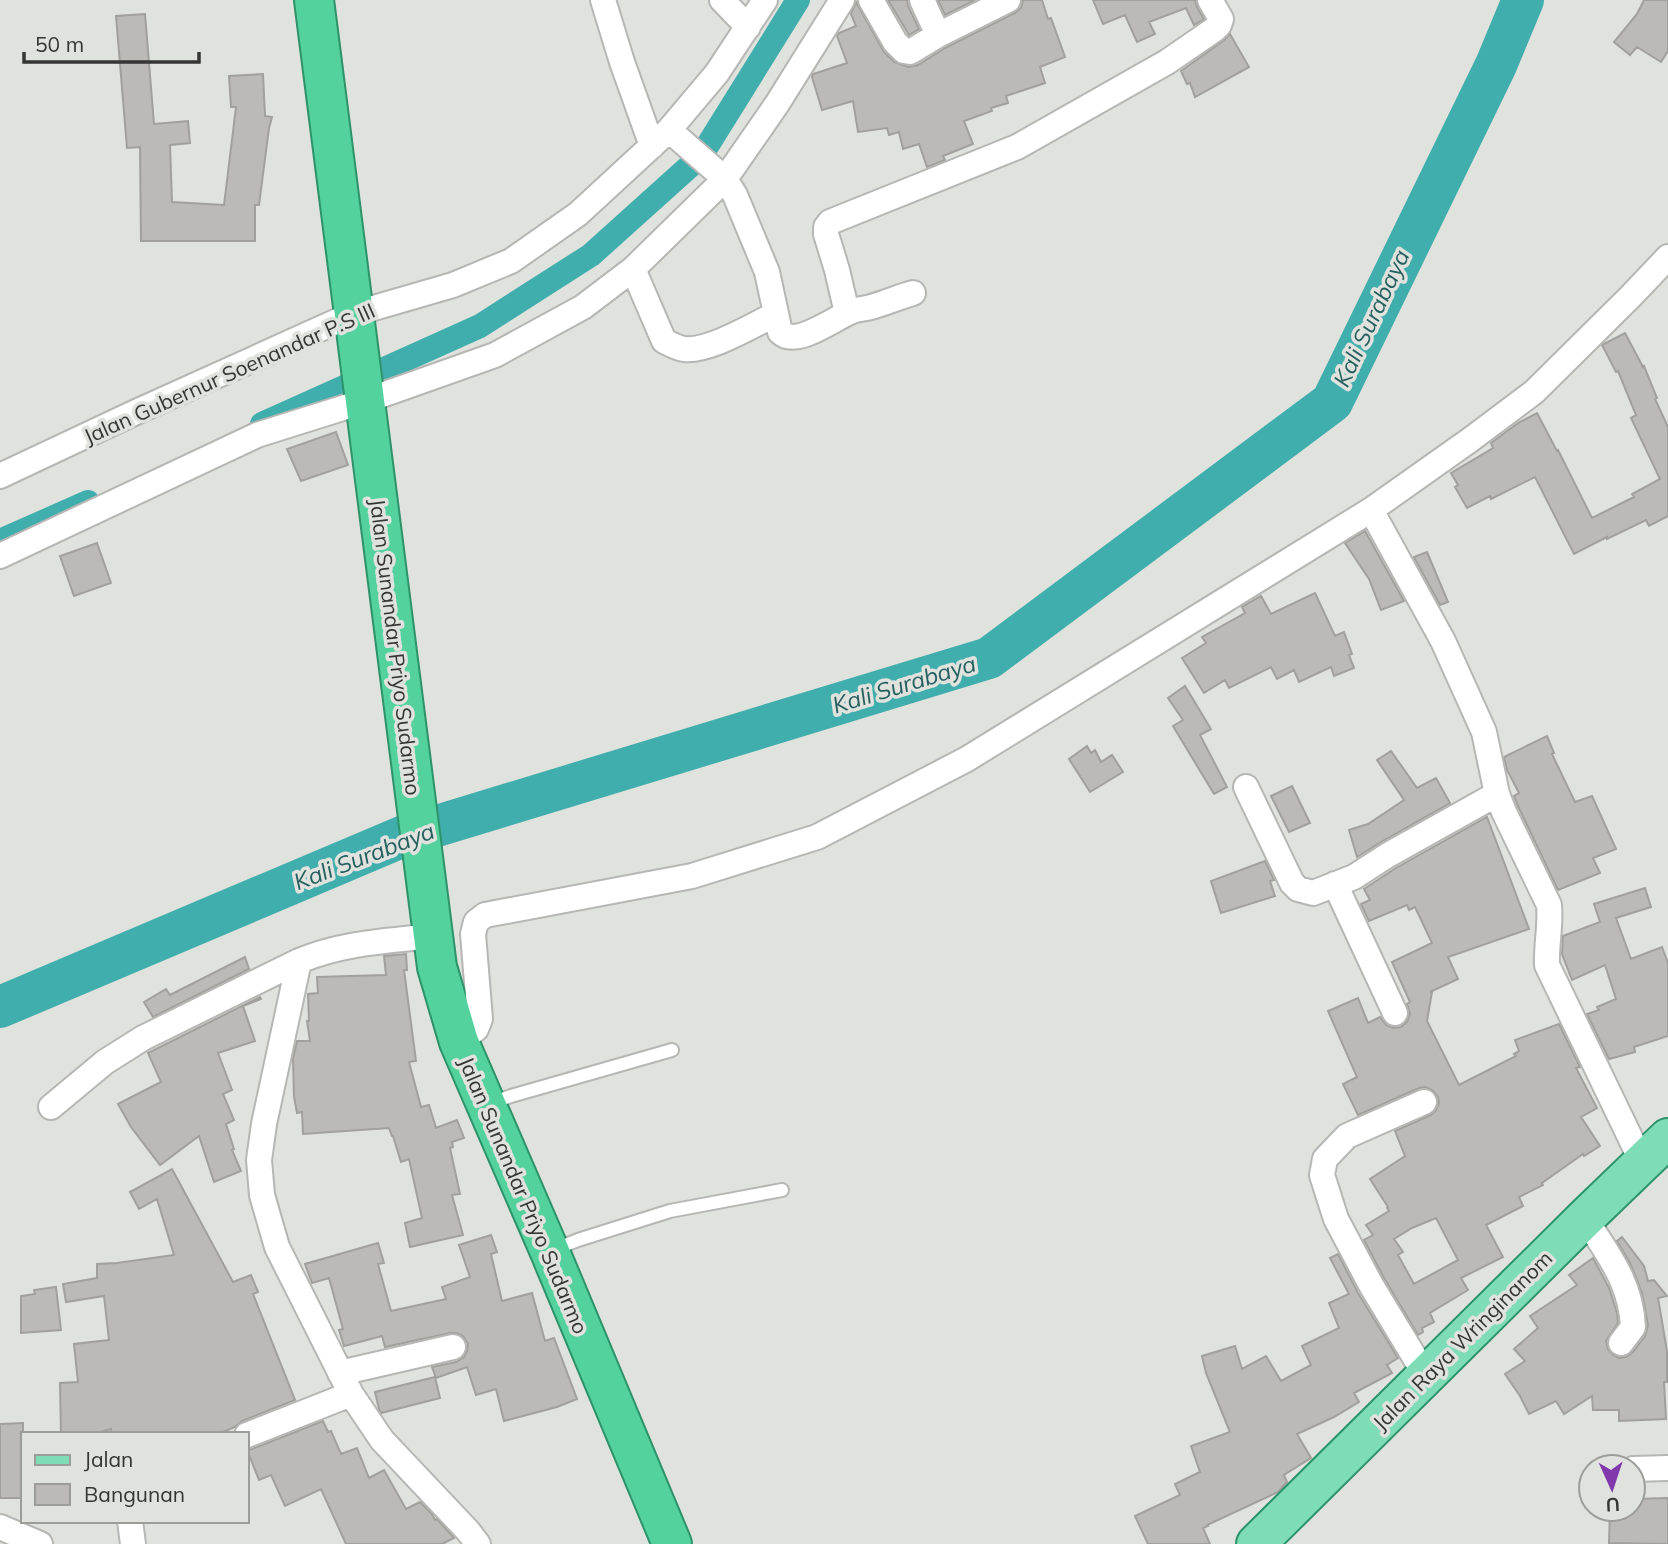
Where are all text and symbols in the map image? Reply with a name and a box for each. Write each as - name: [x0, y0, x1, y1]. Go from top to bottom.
- scale bar: [24, 21, 200, 65]
- text: 50 m: [35, 31, 84, 57]
- water label: Kali Surabaya: [1327, 245, 1416, 391]
- street label: Jalan Gubernur Soenandar P.S III: [79, 297, 379, 449]
- street label: Jalan Sunandar Priyo Sudarmo: [365, 497, 427, 797]
- water label: Kali Surabaya: [829, 648, 979, 720]
- water label: Kali Surabaya: [290, 816, 439, 896]
- street label: Jalan Sunandar Priyo Sudarmo: [454, 1052, 594, 1338]
- street label: Jalan Raya Wringinanom: [1367, 1245, 1557, 1435]
- legend: [21, 1432, 248, 1523]
- text: Jalan: [84, 1446, 133, 1472]
- north arrow: [1577, 1453, 1647, 1523]
- text: Bangunan: [84, 1481, 185, 1507]
- text: U: [1605, 1493, 1621, 1517]

